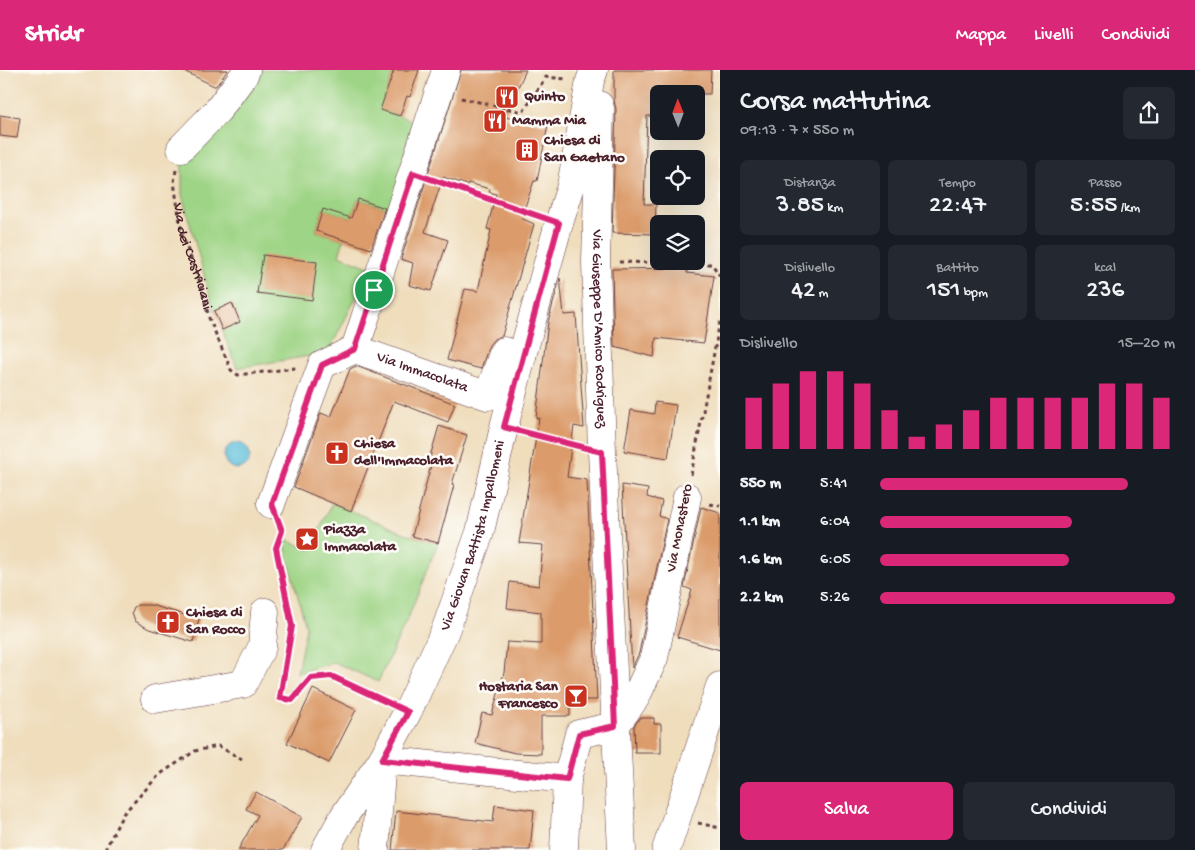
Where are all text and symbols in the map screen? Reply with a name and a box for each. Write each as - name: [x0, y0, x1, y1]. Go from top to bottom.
- text: Stridr: [25, 21, 82, 50]
- text: Mappa: [956, 25, 1006, 46]
- text: Livelli: [1034, 25, 1074, 46]
- text: Condividi: [1102, 25, 1170, 46]
- restaurant icon: Quinto: [494, 84, 520, 110]
- north arrow: [650, 85, 705, 140]
- map controls: [650, 85, 705, 270]
- text: Corsa mattutina: [740, 86, 930, 119]
- button: share: [1123, 87, 1175, 139]
- place label: Quinto: [524, 88, 566, 106]
- restaurant icon: Mamma Mia: [482, 108, 508, 134]
- place label: Mamma Mia: [512, 112, 587, 130]
- text: 09:13 · 7 × 550 m: [740, 122, 854, 141]
- place label: Chiesa di San Gaetano: [543, 132, 625, 167]
- building icon: Chiesa di San Gaetano: [514, 137, 540, 163]
- button: locate: [650, 150, 705, 205]
- text: Distanza: [784, 175, 836, 192]
- text: Tempo: [939, 175, 976, 192]
- text: Passo: [1089, 175, 1122, 192]
- text: 3.85: [776, 192, 824, 221]
- text: 22:47: [929, 192, 986, 221]
- text: 5:55: [1070, 192, 1117, 221]
- text: km: [824, 200, 843, 217]
- text: /km: [1117, 200, 1140, 217]
- street label: Via dei Castriciani: [168, 201, 216, 312]
- button: layers: [650, 215, 705, 270]
- street label: Via Giuseppe D'Amico Rodriguez: [587, 228, 610, 429]
- text: Dislivello: [785, 260, 835, 277]
- text: Battito: [936, 260, 979, 277]
- text: kcal: [1094, 260, 1116, 277]
- pin: [353, 269, 395, 311]
- icon: arrive: [360, 276, 388, 304]
- text: 42: [791, 277, 815, 306]
- text: 151: [927, 277, 960, 306]
- text: 236: [1086, 277, 1124, 306]
- text: m: [815, 285, 829, 302]
- text: bpm: [960, 285, 988, 302]
- text: Dislivello: [740, 335, 797, 354]
- text: 15–20 m: [1118, 335, 1175, 354]
- street label: Via Immacolata: [373, 348, 471, 397]
- place label: Chiesa dell'Immacolata: [353, 435, 454, 470]
- street label: Via Giovan Battista Impallomeni: [436, 439, 510, 634]
- church icon: Chiesa dell'Immacolata: [324, 440, 350, 466]
- text: 550 m: [740, 475, 781, 494]
- text: 5:41: [820, 475, 847, 494]
- street label: Via Monastero: [662, 482, 697, 575]
- text: 1.1 km: [740, 513, 780, 532]
- text: 6:04: [820, 513, 850, 532]
- place label: Piazza Immacolata: [323, 521, 397, 556]
- place icon: Piazza Immacolata: [294, 526, 320, 552]
- text: 1.6 km: [740, 551, 782, 570]
- text: 6:05: [820, 551, 851, 570]
- text: 2.2 km: [740, 589, 783, 608]
- text: 5:26: [820, 589, 849, 608]
- place label: Chiesa di San Rocco: [185, 604, 246, 639]
- church icon: Chiesa di San Rocco: [155, 609, 181, 635]
- place label: Hostaria San Francesco: [479, 678, 559, 713]
- bar icon: Hostaria San Francesco: [563, 683, 589, 709]
- button: Salva: [740, 782, 953, 840]
- button: Condividi: [963, 782, 1175, 840]

